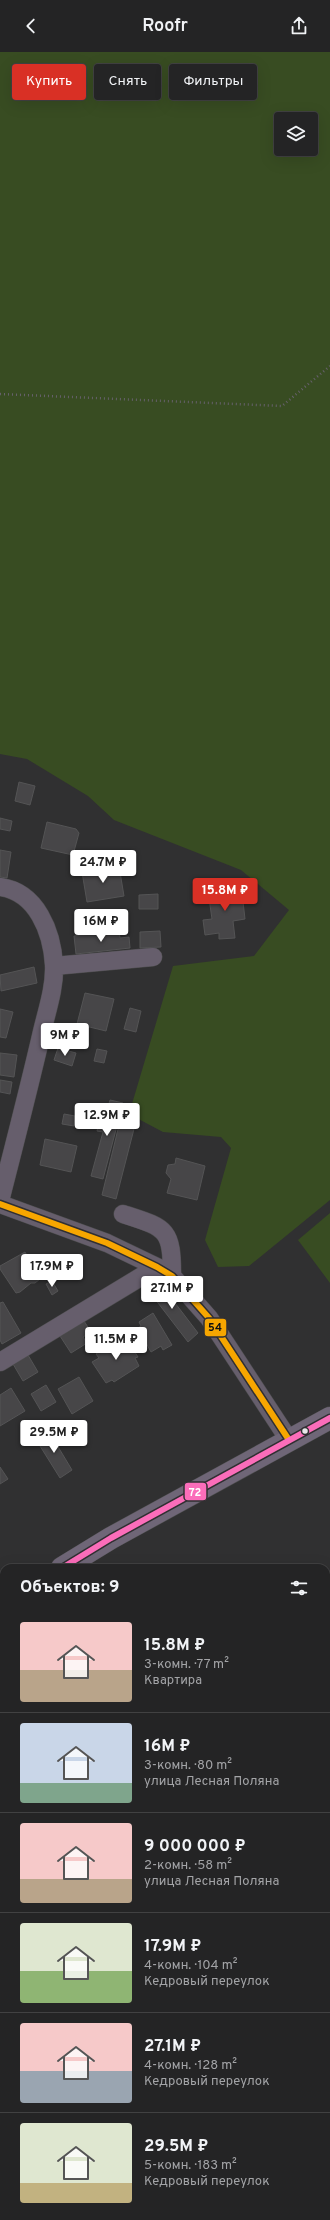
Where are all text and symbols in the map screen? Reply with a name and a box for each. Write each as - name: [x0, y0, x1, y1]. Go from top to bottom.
- icon: back: [20, 15, 42, 37]
- text: Roofr: [142, 15, 188, 38]
- icon: share: [288, 15, 310, 37]
- chip: Купить: [12, 64, 86, 100]
- chip: Снять: [94, 64, 161, 100]
- chip: Фильтры: [169, 64, 257, 100]
- map controls: [274, 112, 318, 156]
- button: layers: [274, 112, 318, 156]
- pin: 24.7M ₽: [66, 850, 140, 884]
- text: 24.7M ₽: [79, 855, 127, 871]
- pin: 15.8M ₽: [188, 878, 262, 912]
- text: 15.8M ₽: [202, 883, 248, 899]
- pin: 16M ₽: [73, 909, 129, 943]
- text: 16M ₽: [83, 914, 119, 930]
- pin: 9M ₽: [41, 1023, 89, 1057]
- text: 9M ₽: [50, 1028, 80, 1044]
- pin: 12.9M ₽: [70, 1103, 144, 1137]
- text: 12.9M ₽: [84, 1108, 130, 1124]
- pin: 17.9M ₽: [15, 1254, 89, 1288]
- text: 17.9M ₽: [30, 1259, 74, 1275]
- pin: 27.1M ₽: [135, 1276, 209, 1310]
- text: 27.1M ₽: [150, 1281, 194, 1297]
- line badge: 54: [204, 1318, 227, 1337]
- text: 54: [208, 1321, 222, 1335]
- pin: 11.5M ₽: [79, 1327, 153, 1361]
- text: 11.5M ₽: [94, 1332, 138, 1348]
- pin: 29.5M ₽: [17, 1420, 91, 1454]
- text: 29.5M ₽: [29, 1425, 79, 1441]
- unlabelled marker: [300, 1426, 310, 1436]
- line badge: 72: [184, 1482, 207, 1501]
- text: 72: [189, 1486, 201, 1500]
- text: Объектов: 9: [20, 1577, 120, 1599]
- icon: filters: [288, 1577, 310, 1599]
- text: 15.8M ₽: [144, 1635, 205, 1657]
- icon: home: [52, 1638, 100, 1686]
- text: 3-комн. · 77 m²: [144, 1657, 229, 1673]
- text: Квартира: [144, 1673, 202, 1689]
- text: 16M ₽: [144, 1736, 190, 1758]
- icon: home: [52, 1739, 100, 1787]
- text: 3-комн. · 80 m²: [144, 1758, 232, 1774]
- text: улица Лесная Поляна: [144, 1774, 279, 1790]
- text: 9 000 000 ₽: [144, 1836, 246, 1858]
- icon: home: [52, 1839, 100, 1887]
- text: 2-комн. · 58 m²: [144, 1858, 232, 1874]
- text: улица Лесная Поляна: [144, 1874, 279, 1890]
- text: 17.9M ₽: [144, 1936, 201, 1958]
- icon: home: [52, 1939, 100, 1987]
- text: 4-комн. · 104 m²: [144, 1958, 237, 1974]
- text: Кедровый переулок: [144, 1974, 270, 1990]
- text: 27.1M ₽: [144, 2036, 201, 2058]
- icon: home: [52, 2039, 100, 2087]
- text: 4-комн. · 128 m²: [144, 2058, 237, 2074]
- text: Кедровый переулок: [144, 2074, 270, 2090]
- text: 29.5M ₽: [144, 2136, 209, 2158]
- icon: home: [52, 2139, 100, 2187]
- text: 5-комн. · 183 m²: [144, 2158, 237, 2174]
- text: Кедровый переулок: [144, 2174, 270, 2190]

